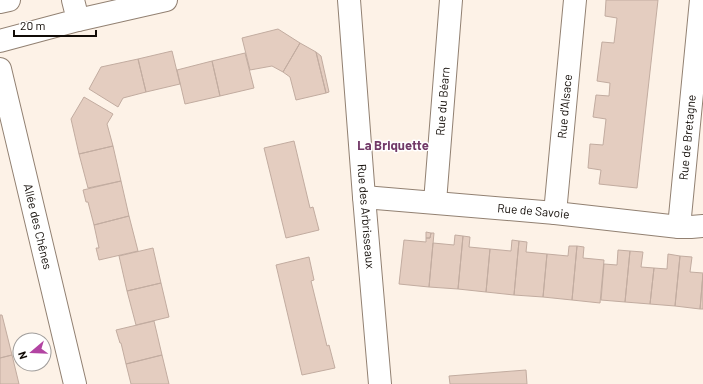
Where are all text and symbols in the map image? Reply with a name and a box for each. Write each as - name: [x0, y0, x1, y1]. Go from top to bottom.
- scale bar: [14, 12, 96, 38]
- text: 20 m: [20, 18, 46, 32]
- street label: Rue du Béarn: [432, 66, 452, 136]
- street label: Rue d'Alsace: [554, 74, 574, 139]
- street label: Rue de Bretagne: [676, 94, 698, 181]
- district label: La Briquette: [357, 137, 429, 153]
- street label: Rue des Arbrisseaux: [355, 163, 378, 270]
- street label: Allée des Chênes: [22, 182, 56, 271]
- street label: Rue de Savoie: [497, 200, 570, 221]
- north arrow: [12, 332, 52, 372]
- text: N: [15, 350, 29, 361]

